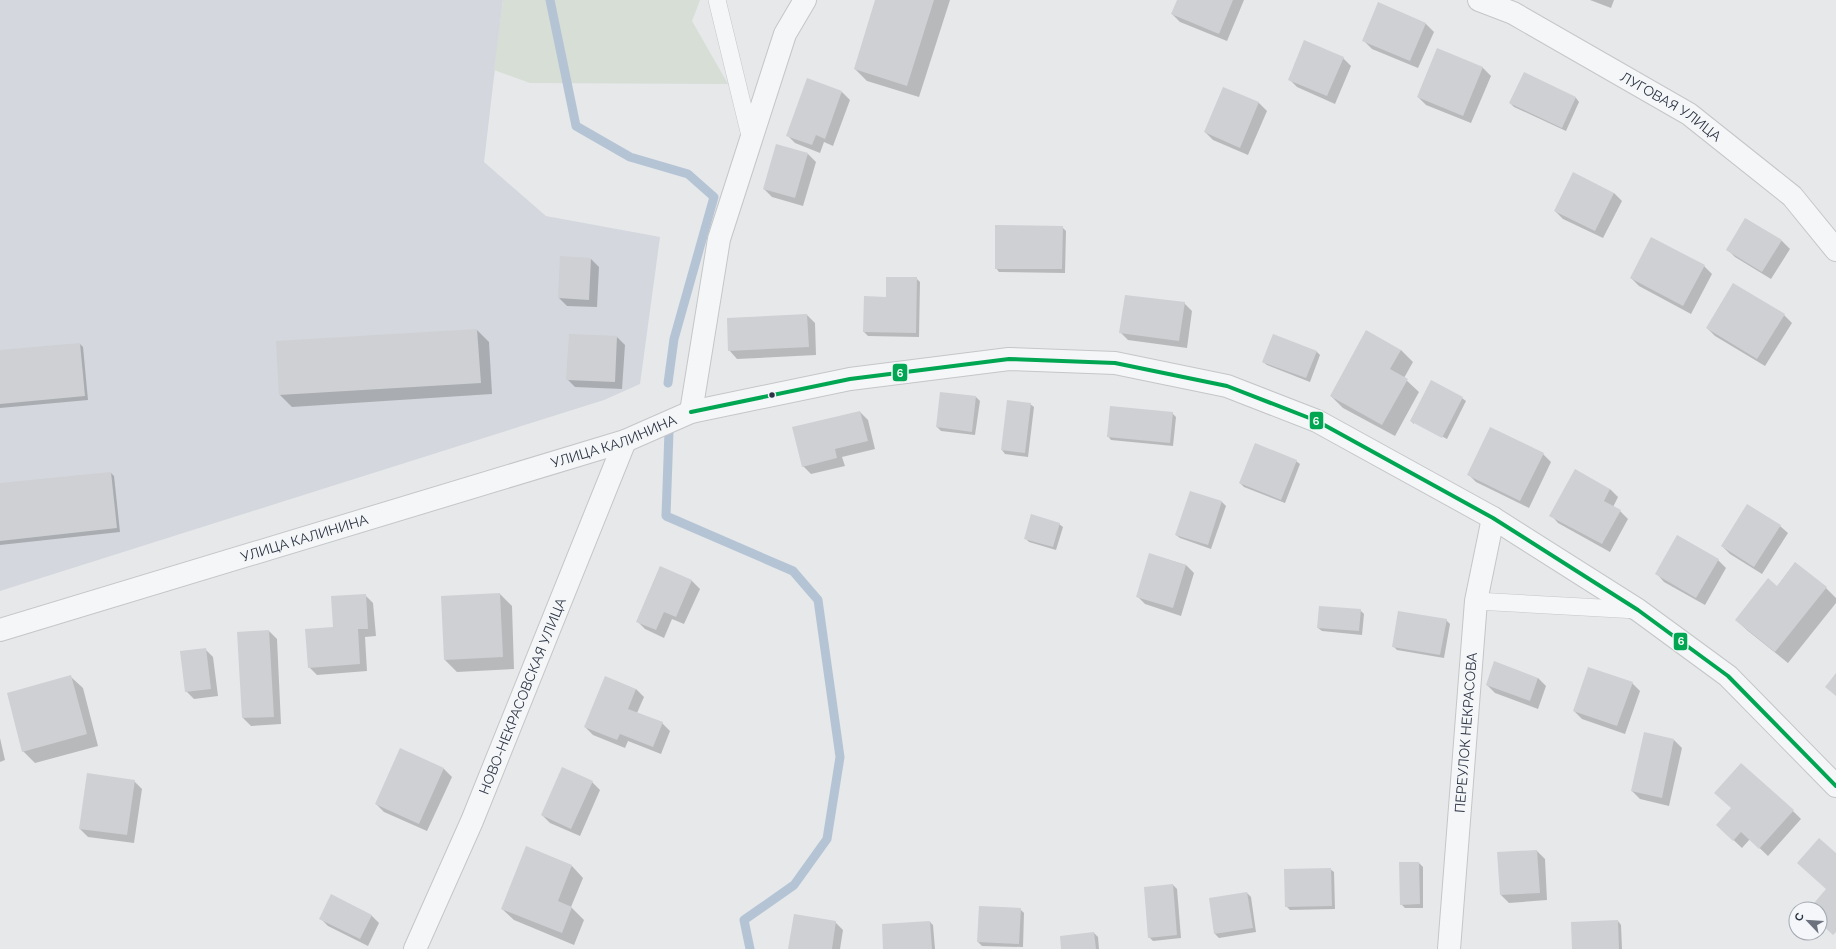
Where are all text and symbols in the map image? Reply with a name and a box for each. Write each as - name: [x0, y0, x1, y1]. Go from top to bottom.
- street label: ЛУГОВАЯ УЛИЦА: [1618, 68, 1725, 145]
- line badge: 6: [892, 363, 908, 382]
- text: 6: [897, 367, 904, 380]
- unlabelled marker: [767, 390, 777, 400]
- street label: УЛИЦА КАЛИНИНА: [549, 411, 679, 471]
- line badge: 6: [1309, 411, 1324, 430]
- text: 6: [1313, 415, 1320, 428]
- street label: УЛИЦА КАЛИНИНА: [239, 511, 371, 565]
- street label: НОВО-НЕКРАСОВСКАЯ УЛИЦА: [476, 595, 569, 797]
- line badge: 6: [1673, 632, 1688, 651]
- text: 6: [1678, 635, 1685, 648]
- street label: ПЕРЕУЛОК НЕКРАСОВА: [1452, 651, 1480, 813]
- north arrow: [1788, 901, 1828, 941]
- text: С: [1792, 910, 1807, 923]

